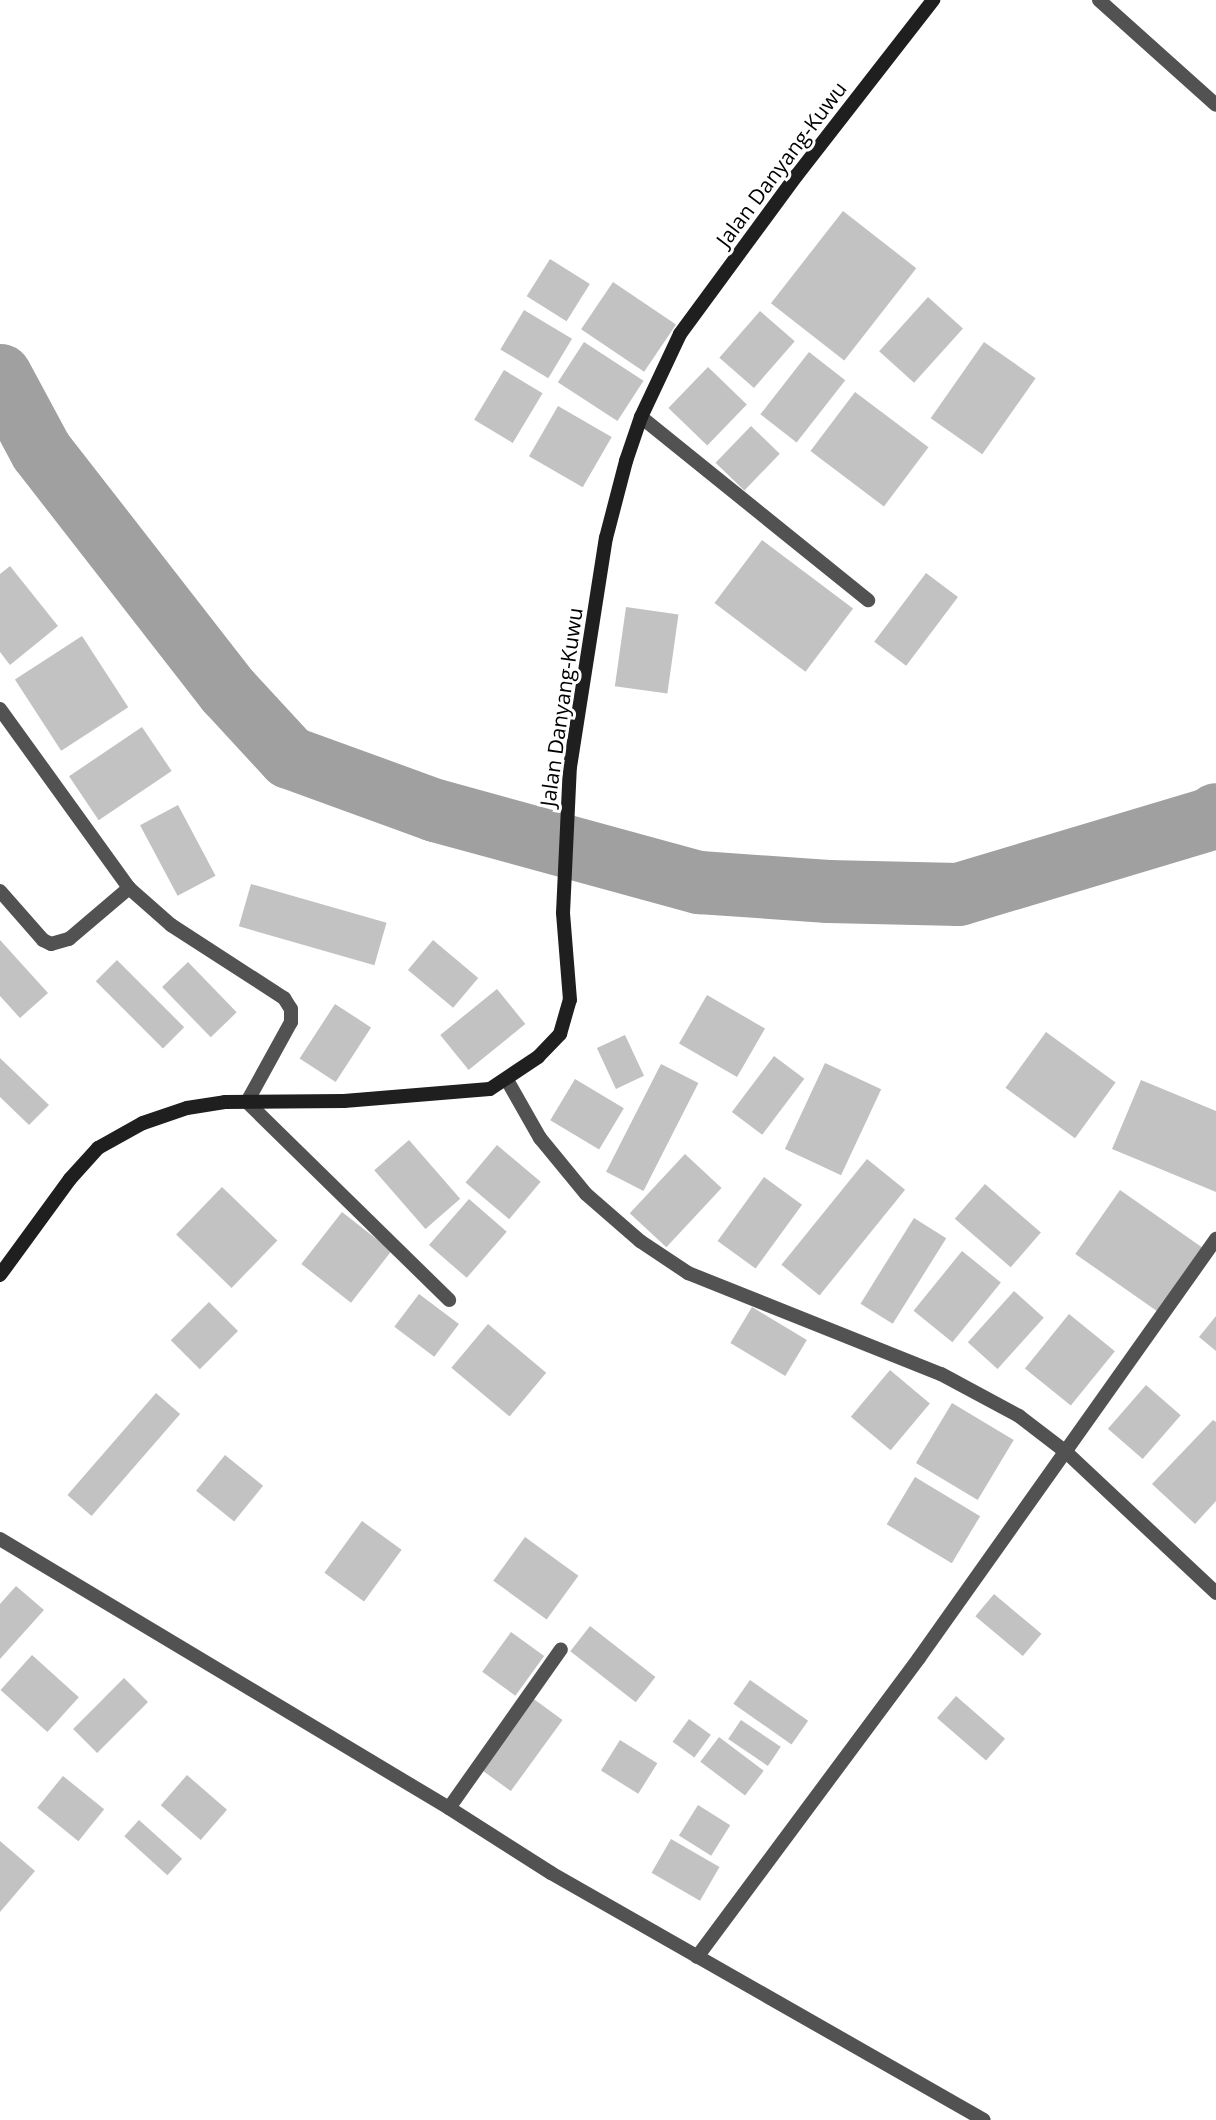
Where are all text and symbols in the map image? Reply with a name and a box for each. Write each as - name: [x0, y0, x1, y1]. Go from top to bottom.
- street label: Jalan Danyang-Kuwu: [711, 76, 851, 252]
- street label: Jalan Danyang-Kuwu: [535, 606, 587, 808]

